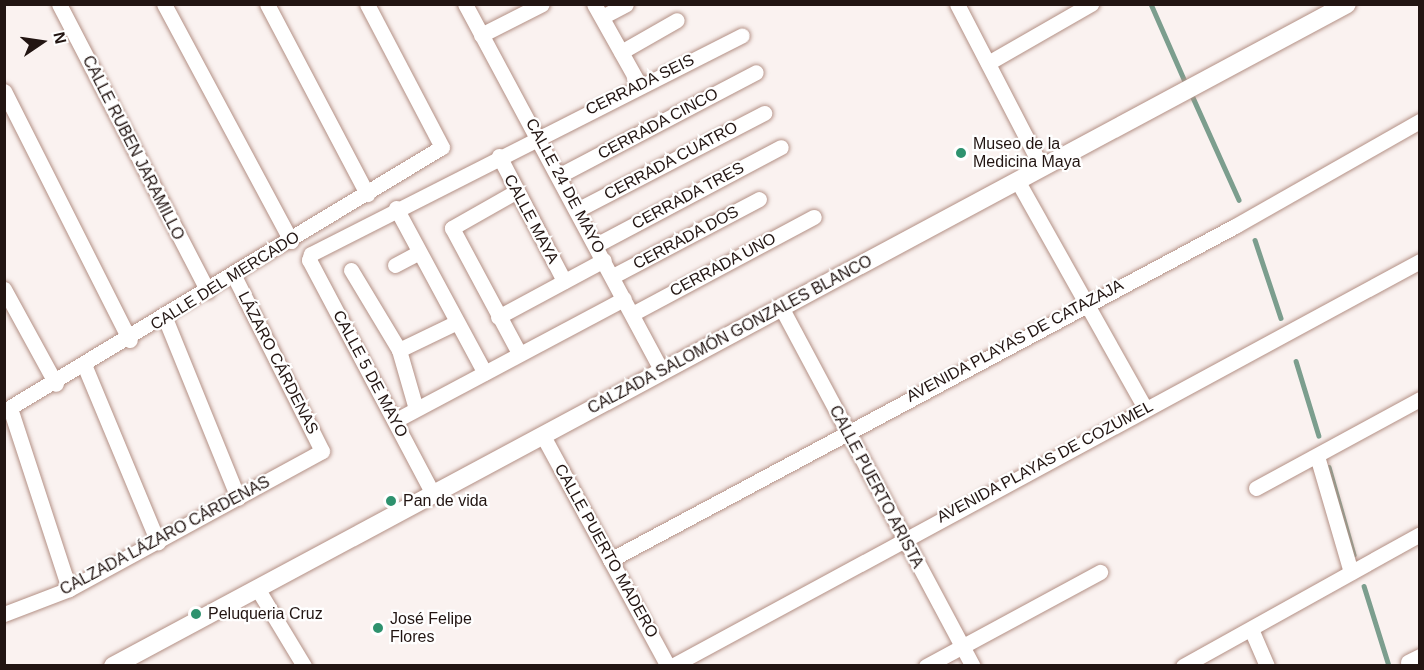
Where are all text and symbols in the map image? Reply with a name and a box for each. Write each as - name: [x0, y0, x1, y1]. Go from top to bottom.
- north arrow: [12, 12, 72, 72]
- text: N: [50, 30, 70, 45]
- street label: CERRADA SEIS: [582, 50, 698, 120]
- street label: CALLE RUBEN JARAMILLO: [78, 53, 188, 243]
- street label: CERRADA CINCO: [594, 84, 722, 164]
- street label: CALLE 24 DE MAYO: [521, 115, 609, 257]
- street label: CERRADA CUATRO: [601, 118, 741, 204]
- place label: Museo de la Medicina Maya: [973, 134, 1081, 172]
- marker: Museo de la Medicina Maya: [954, 146, 968, 160]
- street label: CERRADA TRES: [628, 158, 748, 234]
- street label: CALLE MAYA: [499, 171, 563, 267]
- street label: CERRADA DOS: [630, 202, 742, 274]
- street label: CALLE DEL MERCADO: [147, 227, 303, 335]
- street label: CERRADA UNO: [666, 229, 780, 301]
- street label: CALZADA SALOMÓN GONZALES BLANCO: [584, 251, 876, 419]
- street label: AVENIDA PLAYAS DE CATAZAJA: [903, 275, 1127, 407]
- street label: LÁZARO CÁRDENAS: [234, 289, 322, 437]
- street label: CALLE 5 DE MAYO: [328, 307, 412, 441]
- street label: AVENIDA PLAYAS DE COZUMEL: [933, 397, 1157, 527]
- street label: CALLE PUERTO ARISTA: [825, 402, 927, 572]
- street label: CALLE PUERTO MADERO: [550, 461, 662, 641]
- street label: CALZADA LÁZARO CÁRDENAS: [56, 472, 274, 600]
- place label: Pan de vida: [403, 491, 488, 511]
- marker: Pan de vida: [384, 494, 398, 508]
- place label: Peluqueria Cruz: [208, 604, 323, 624]
- marker: Peluqueria Cruz: [189, 607, 203, 621]
- place label: José Felipe Flores: [390, 609, 472, 647]
- marker: José Felipe Flores: [371, 621, 385, 635]

